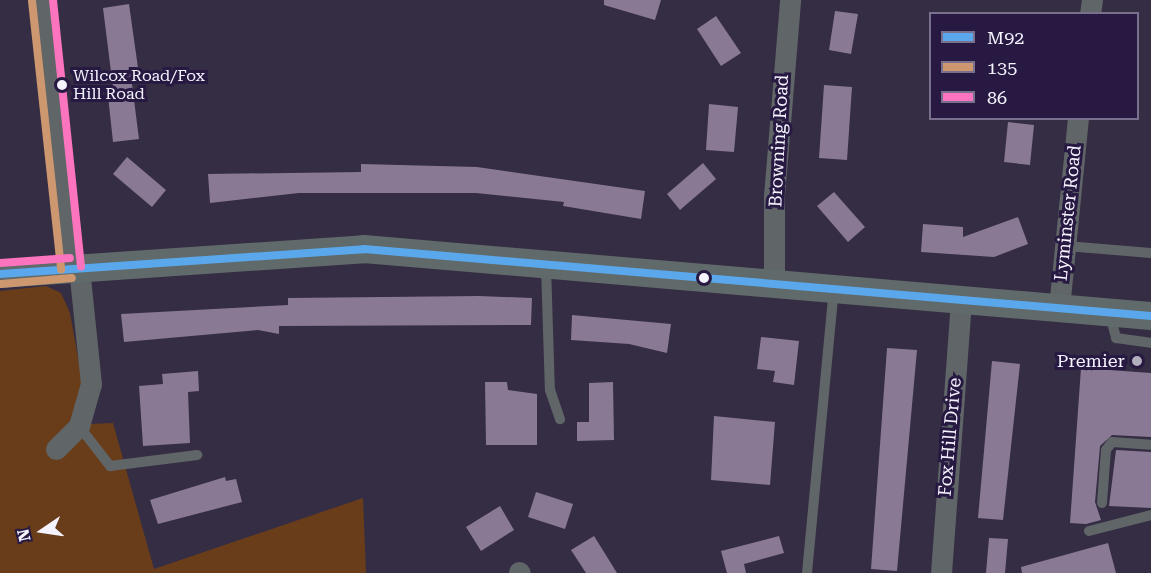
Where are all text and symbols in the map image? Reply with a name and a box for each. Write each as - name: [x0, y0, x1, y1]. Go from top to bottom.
- legend: [929, 12, 1139, 120]
- text: M92: [987, 27, 1024, 48]
- text: 135: [987, 57, 1017, 78]
- place label: Wilcox Road/Fox Hill Road: [73, 66, 205, 104]
- street label: Browning Road: [765, 74, 793, 208]
- marker: Wilcox Road/Fox Hill Road: [56, 79, 68, 91]
- text: 86: [987, 87, 1007, 108]
- street label: Lyminster Road: [1050, 144, 1086, 282]
- unlabelled marker: [698, 272, 710, 284]
- place label: Premier: [1057, 350, 1125, 372]
- marker: Premier: [1130, 354, 1144, 368]
- street label: Fox Hill Drive: [934, 377, 966, 497]
- north arrow: [12, 501, 72, 561]
- text: N: [13, 527, 35, 543]

